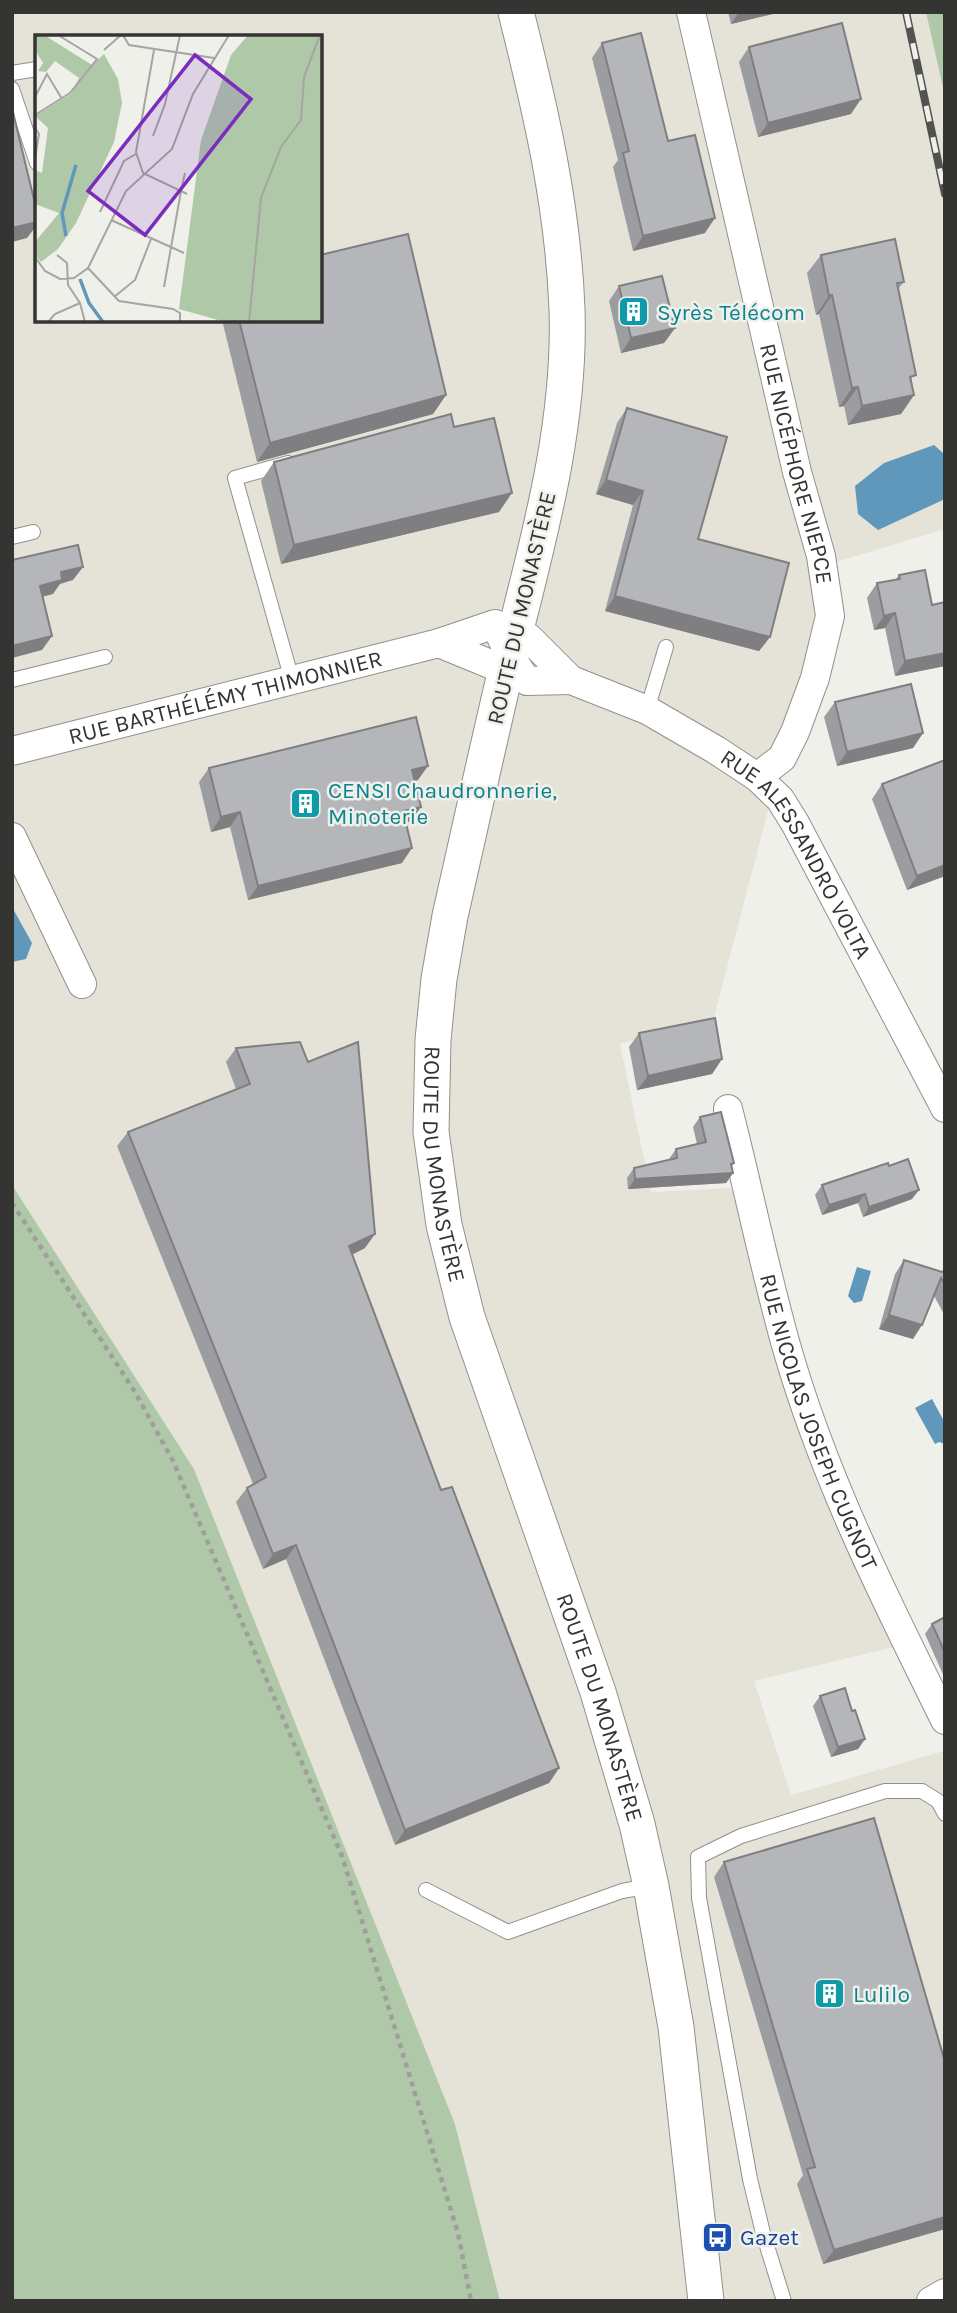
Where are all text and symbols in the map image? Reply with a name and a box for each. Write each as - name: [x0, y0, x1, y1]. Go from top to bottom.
- inset map: [35, 35, 322, 322]
- building icon: Syrès Télécom: [617, 295, 651, 329]
- place label: Syrès Télécom: [657, 299, 805, 326]
- street label: RUE NICÉPHORE NIEPCE: [754, 341, 838, 586]
- street label: ROUTE DU MONASTÈRE: [482, 489, 561, 727]
- street label: RUE BARTHÉLÉMY THIMONNIER: [66, 645, 385, 750]
- street label: RUE ALESSANDRO VOLTA: [715, 744, 877, 963]
- place label: CENSI Chaudronnerie, Minoterie: [328, 777, 557, 830]
- building icon: CENSI Chaudronnerie, Minoterie: [288, 786, 322, 820]
- street label: ROUTE DU MONASTÈRE: [417, 1046, 471, 1285]
- street label: RUE NICOLAS JOSEPH CUGNOT: [754, 1271, 883, 1575]
- street label: ROUTE DU MONASTÈRE: [550, 1590, 649, 1825]
- building icon: Lulilo: [813, 1977, 847, 2011]
- place label: Lulilo: [853, 1981, 910, 2008]
- bus stop icon: Gazet: [700, 2220, 734, 2254]
- place label: Gazet: [740, 2224, 799, 2251]

